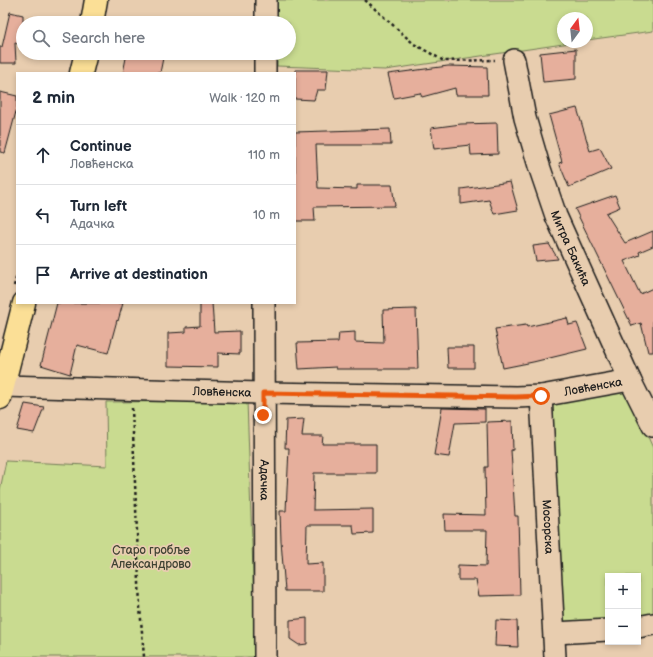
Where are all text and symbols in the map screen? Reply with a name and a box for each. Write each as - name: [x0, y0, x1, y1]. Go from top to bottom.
- north arrow: [557, 12, 593, 48]
- search box: [16, 16, 296, 60]
- icon: search: [30, 27, 52, 49]
- text: Search here: [62, 29, 145, 48]
- text: 2 min: [32, 88, 75, 108]
- text: Walk · 120 m: [209, 90, 280, 106]
- text: Continue: [70, 137, 132, 156]
- icon: ahead: [32, 144, 54, 166]
- text: 110 m: [248, 147, 280, 163]
- text: Ловћенска: [70, 156, 134, 172]
- text: Turn left: [70, 197, 127, 216]
- icon: left: [32, 204, 54, 226]
- text: 10 m: [253, 207, 280, 223]
- street label: Митра Бакића: [547, 208, 594, 288]
- text: Адачка: [70, 216, 115, 232]
- icon: arrive: [32, 264, 54, 286]
- text: Arrive at destination: [70, 265, 208, 284]
- street label: Ловћенска: [562, 374, 623, 399]
- street label: Ловћенска: [191, 384, 252, 400]
- route start: [532, 387, 550, 405]
- route end: [254, 406, 272, 424]
- street label: Адачка: [257, 458, 272, 501]
- street label: Мосорска: [539, 499, 557, 554]
- park label: Старо гробље Александрово: [110, 543, 191, 572]
- map controls: [605, 573, 641, 645]
- button: +: [605, 573, 641, 609]
- button: −: [605, 609, 641, 645]

